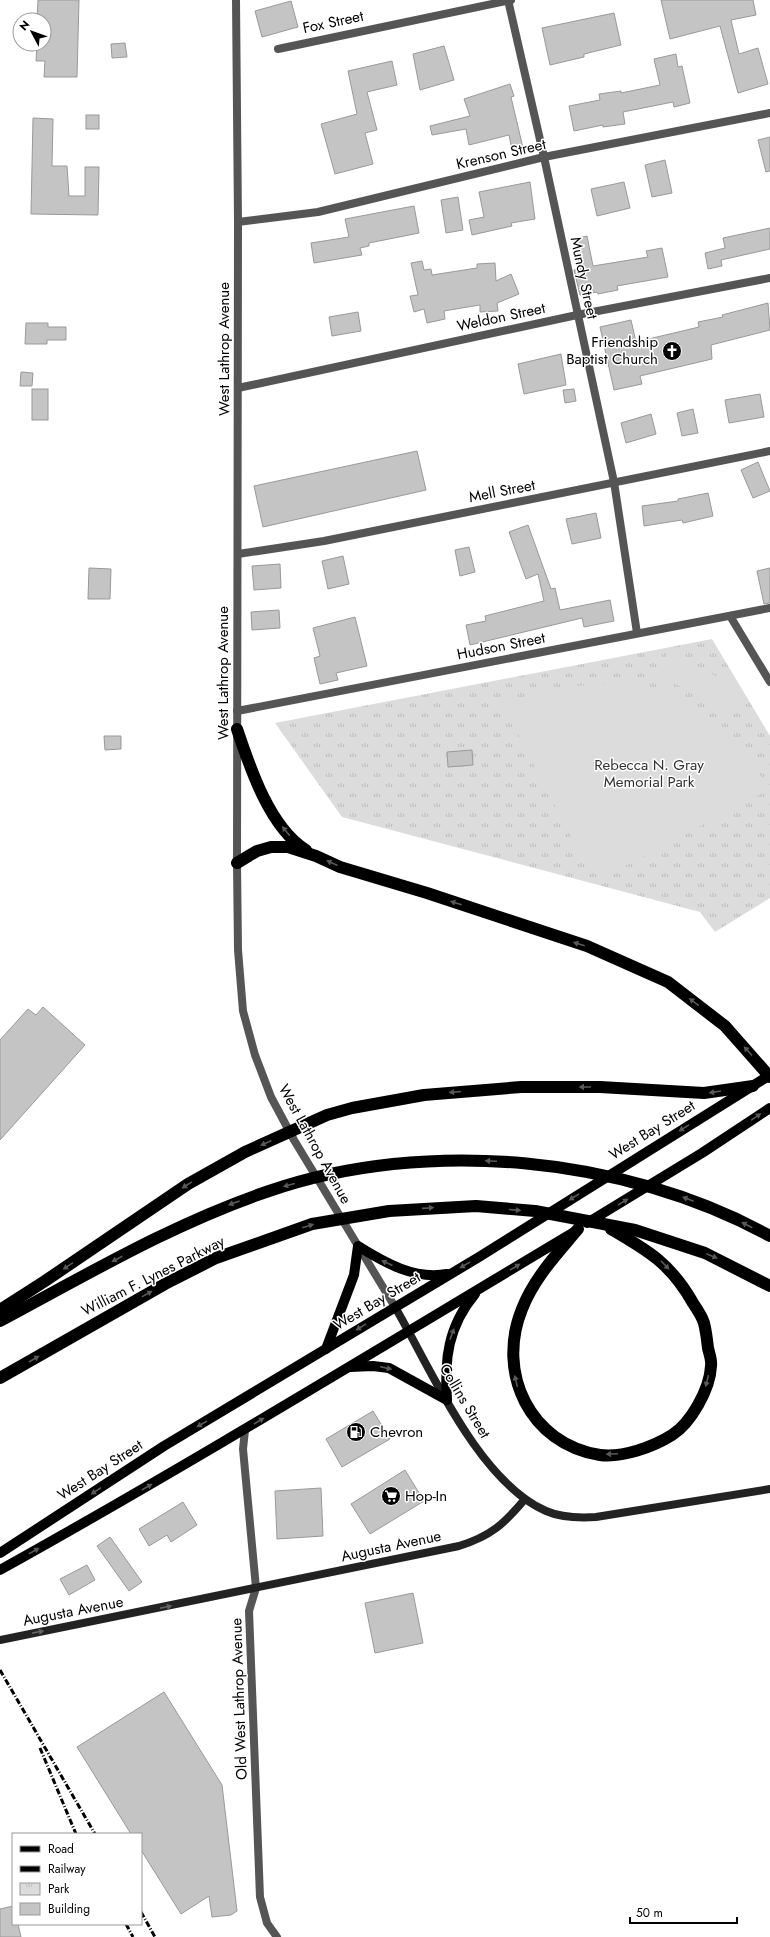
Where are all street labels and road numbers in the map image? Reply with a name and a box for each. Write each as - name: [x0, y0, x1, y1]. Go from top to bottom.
- street label: Fox Street: [301, 5, 366, 39]
- street label: Krenson Street: [454, 133, 548, 175]
- street label: Mundy Street: [565, 235, 604, 321]
- street label: West Lathrop Avenue: [213, 282, 235, 416]
- street label: Weldon Street: [455, 297, 548, 337]
- street label: Mell Street: [467, 474, 537, 508]
- street label: West Lathrop Avenue: [212, 606, 234, 740]
- street label: Hudson Street: [455, 627, 547, 665]
- street label: West Lathrop Avenue: [273, 1080, 357, 1208]
- street label: West Bay Street: [605, 1095, 700, 1165]
- street label: William F. Lynes Parkway: [78, 1230, 229, 1322]
- street label: West Bay Street: [329, 1266, 425, 1336]
- street label: Collins Street: [434, 1360, 496, 1443]
- street label: West Bay Street: [53, 1434, 147, 1506]
- street label: Augusta Avenue: [339, 1525, 443, 1567]
- street label: Augusta Avenue: [21, 1590, 125, 1632]
- street label: Old West Lathrop Avenue: [225, 1617, 253, 1780]

